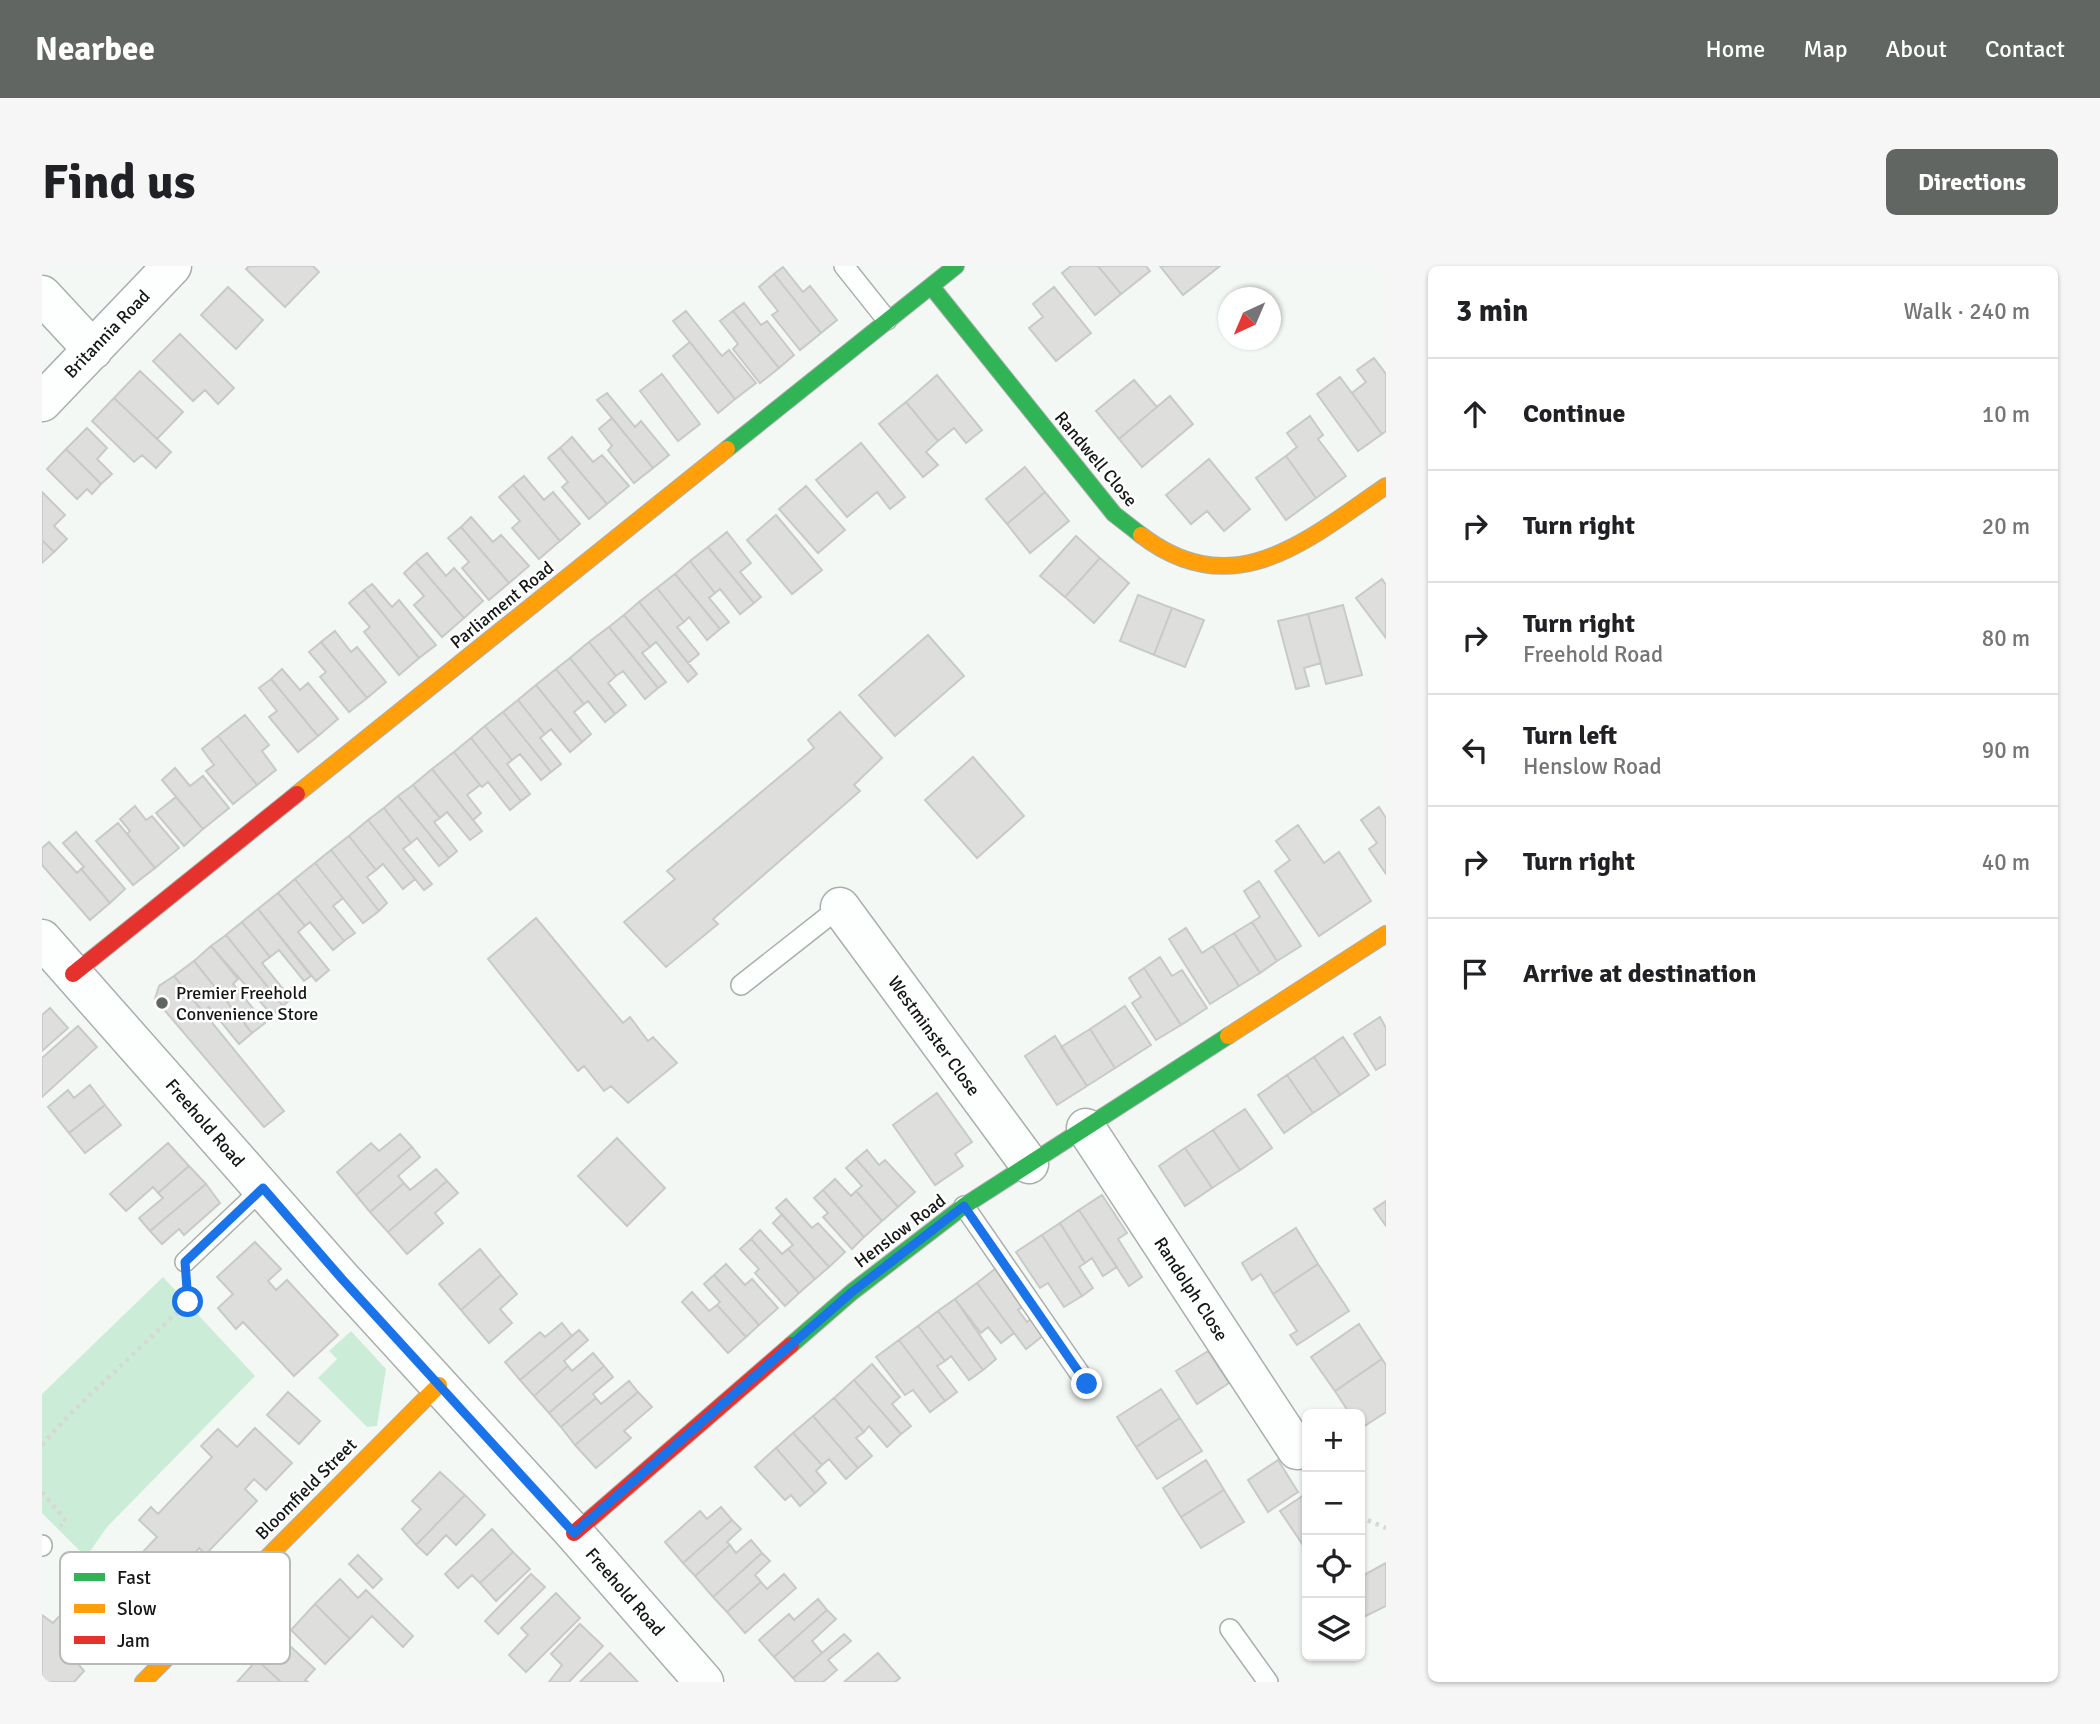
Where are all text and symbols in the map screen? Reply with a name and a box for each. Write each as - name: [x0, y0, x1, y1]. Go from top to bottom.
- text: Nearbee: [35, 29, 155, 70]
- text: Home: [1705, 34, 1765, 64]
- text: Map: [1803, 34, 1848, 64]
- text: About: [1886, 34, 1947, 64]
- text: Contact: [1985, 34, 2065, 64]
- button: Directions: [1886, 149, 2058, 215]
- text: Find us: [42, 152, 195, 212]
- street label: Britannia Road: [60, 285, 154, 383]
- north arrow: [1218, 287, 1281, 350]
- text: 3 min: [1456, 293, 1528, 330]
- text: Walk · 240 m: [1904, 297, 2030, 326]
- icon: ahead: [1456, 395, 1494, 433]
- text: Continue: [1523, 398, 1625, 430]
- text: 10 m: [1982, 400, 2030, 429]
- street label: Randwell Close: [1050, 407, 1142, 511]
- icon: right: [1456, 507, 1494, 545]
- text: Turn right: [1523, 510, 1635, 542]
- text: 20 m: [1982, 512, 2030, 541]
- street label: Parliament Road: [446, 557, 558, 653]
- text: Turn right: [1523, 608, 1635, 640]
- icon: right: [1456, 619, 1494, 657]
- text: 80 m: [1982, 624, 2030, 653]
- text: Freehold Road: [1523, 640, 1663, 669]
- text: Turn left: [1523, 720, 1617, 752]
- icon: left: [1456, 731, 1494, 769]
- text: 90 m: [1982, 736, 2030, 765]
- text: Henslow Road: [1523, 752, 1662, 781]
- icon: right: [1456, 843, 1494, 881]
- text: Turn right: [1523, 846, 1635, 878]
- text: 40 m: [1982, 848, 2030, 877]
- icon: arrive: [1456, 955, 1494, 993]
- text: Arrive at destination: [1523, 958, 1756, 990]
- street label: Westminster Close: [883, 972, 985, 1100]
- place label: Premier Freehold Convenience Store: [176, 982, 318, 1025]
- marker: Premier Freehold Convenience Store: [154, 995, 170, 1011]
- street label: Freehold Road: [161, 1074, 249, 1172]
- street label: Henslow Road: [850, 1190, 950, 1272]
- street label: Randolph Close: [1149, 1233, 1233, 1345]
- route start: [172, 1286, 203, 1317]
- route end: [1071, 1368, 1102, 1399]
- map controls: [1302, 1409, 1365, 1661]
- button: +: [1302, 1409, 1365, 1472]
- street label: Bloomfield Street: [251, 1434, 361, 1544]
- button: −: [1302, 1472, 1365, 1535]
- button: locate: [1302, 1535, 1365, 1598]
- street label: Freehold Road: [581, 1543, 669, 1641]
- legend: [60, 1552, 290, 1664]
- text: Fast: [117, 1566, 151, 1590]
- text: Slow: [117, 1597, 157, 1621]
- button: layers: [1302, 1598, 1365, 1661]
- text: Jam: [117, 1629, 150, 1653]

